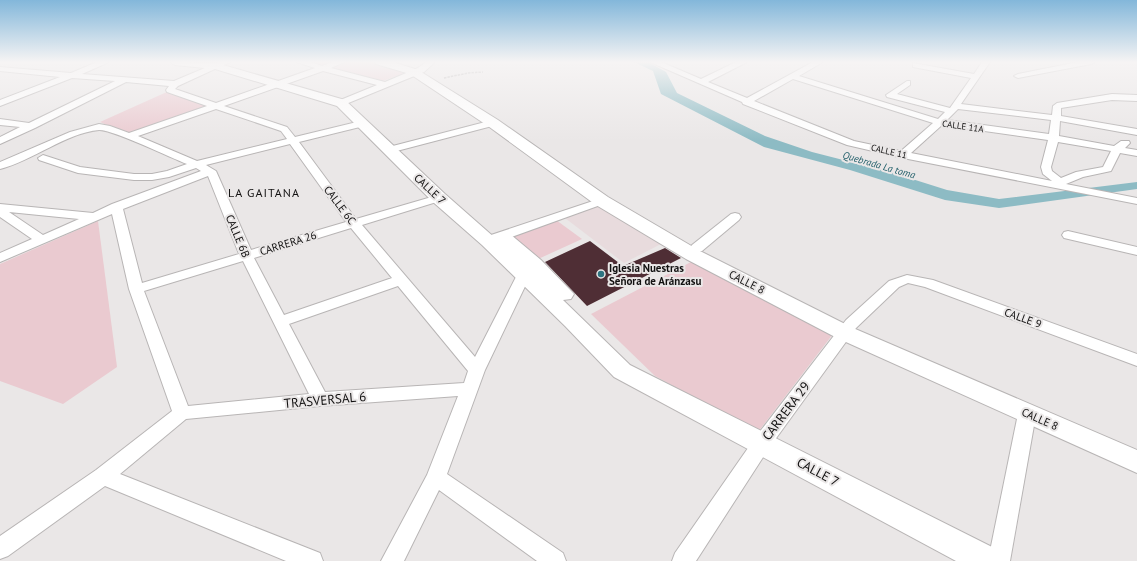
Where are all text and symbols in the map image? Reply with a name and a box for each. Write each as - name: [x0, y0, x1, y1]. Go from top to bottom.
- street label: CALLE 11A: [942, 118, 985, 134]
- street label: CALLE 11: [870, 142, 908, 160]
- water label: Quebrada La toma: [841, 148, 917, 182]
- street label: CALLE 7: [411, 171, 449, 207]
- street label: CALLE 6C: [321, 183, 359, 227]
- district label: LA GAITANA: [228, 185, 300, 200]
- street label: CALLE 6B: [223, 213, 253, 259]
- street label: CARRERA 26: [258, 228, 318, 258]
- place label: Iglesia Nuestras Señora de Aránzasu: [609, 261, 701, 288]
- street label: CALLE 8: [727, 267, 767, 297]
- marker: Iglesia Nuestras Señora de Aránzasu: [596, 269, 606, 279]
- street label: CALLE 9: [1002, 305, 1044, 331]
- street label: CARRERA 29: [758, 378, 814, 444]
- street label: TRASVERSAL 6: [283, 388, 367, 412]
- street label: CALLE 8: [1020, 405, 1060, 433]
- street label: CALLE 7: [794, 454, 842, 490]

